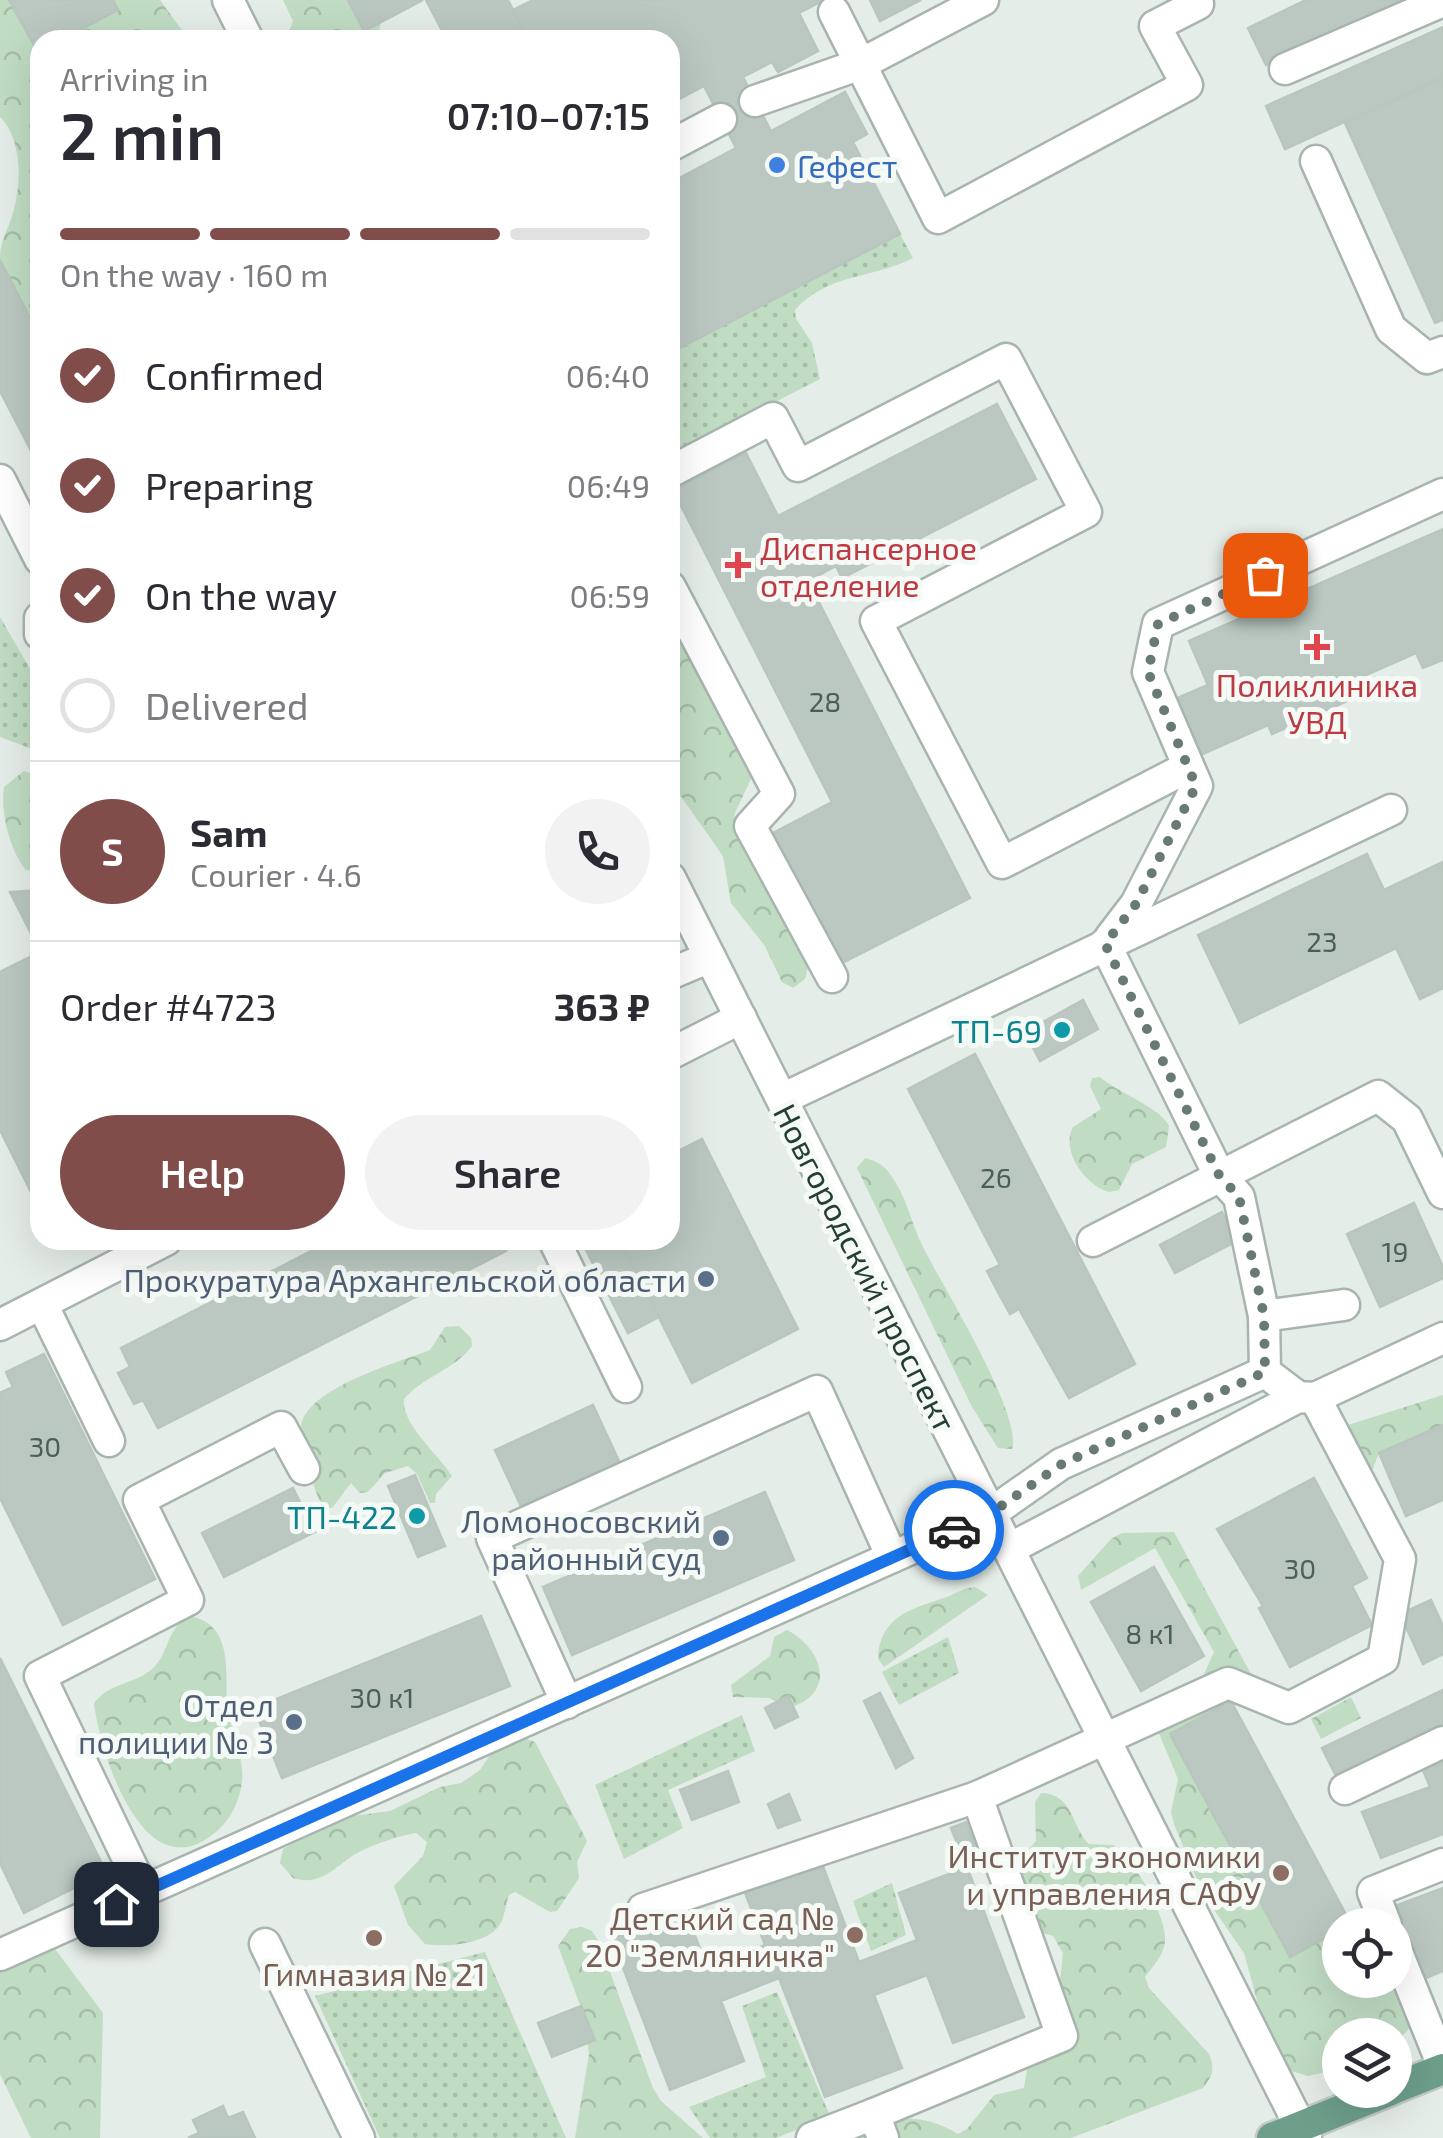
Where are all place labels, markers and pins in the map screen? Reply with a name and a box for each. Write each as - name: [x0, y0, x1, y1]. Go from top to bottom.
- place label: Гефест: [797, 146, 898, 184]
- marker: Гефест: [766, 154, 788, 176]
- place label: Диспансерное отделение: [760, 528, 977, 603]
- pin: [1223, 533, 1308, 618]
- marker: Диспансерное отделение: [725, 552, 751, 578]
- marker: Поликлиника УВД: [1304, 634, 1330, 660]
- place label: Поликлиника УВД: [1216, 665, 1418, 740]
- place label: ТП-69: [951, 1011, 1042, 1049]
- marker: ТП-69: [1051, 1019, 1073, 1041]
- place label: Прокуратура Архангельской области: [123, 1260, 686, 1299]
- marker: Прокуратура Архангельской области: [695, 1268, 717, 1290]
- place label: ТП-422: [287, 1497, 397, 1535]
- place label: Ломоносовский районный cуд: [461, 1501, 701, 1577]
- marker: ТП-422: [406, 1505, 428, 1527]
- marker: Ломоносовский районный cуд: [710, 1527, 732, 1549]
- place label: Отдел полиции № 3: [78, 1685, 274, 1760]
- marker: Отдел полиции № 3: [283, 1711, 305, 1733]
- place label: Институт экономики и управления САФУ: [947, 1836, 1261, 1912]
- pin: [74, 1862, 159, 1947]
- marker: Институт экономики и управления САФУ: [1270, 1862, 1292, 1884]
- place label: Детский сад № 20 "Земляничка": [585, 1898, 835, 1973]
- marker: Детский сад № 20 "Земляничка": [844, 1924, 866, 1946]
- marker: Гимназия № 21: [363, 1927, 385, 1949]
- place label: Гимназия № 21: [262, 1954, 486, 1992]

